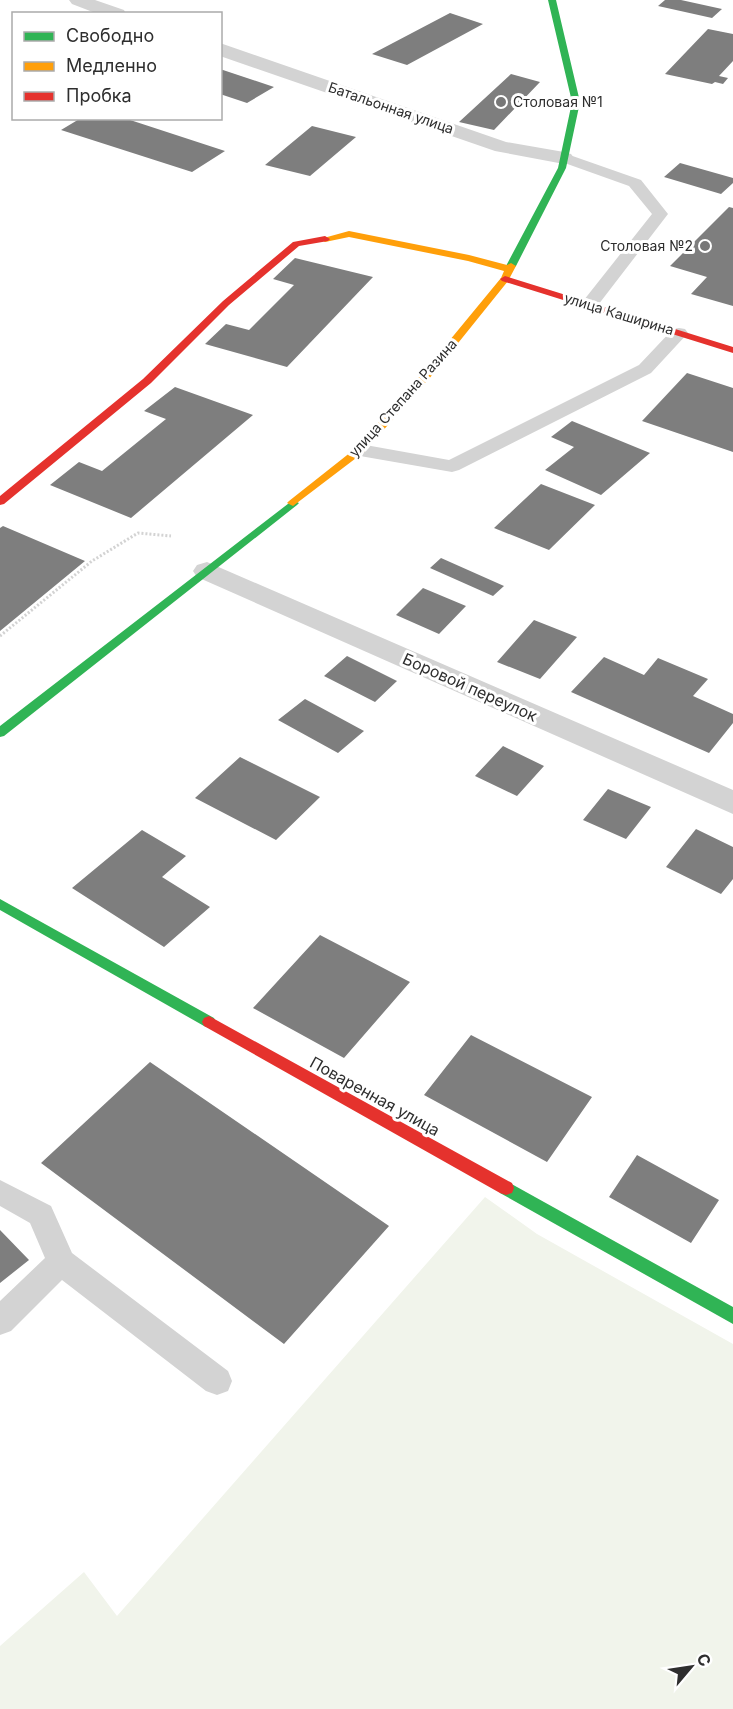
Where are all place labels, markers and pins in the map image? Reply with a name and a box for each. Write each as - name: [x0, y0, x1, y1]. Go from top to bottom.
- place label: Столовая №1: [513, 93, 603, 110]
- marker: Столовая №1: [494, 95, 508, 109]
- place label: Столовая №2: [600, 237, 693, 254]
- marker: Столовая №2: [698, 239, 712, 253]

